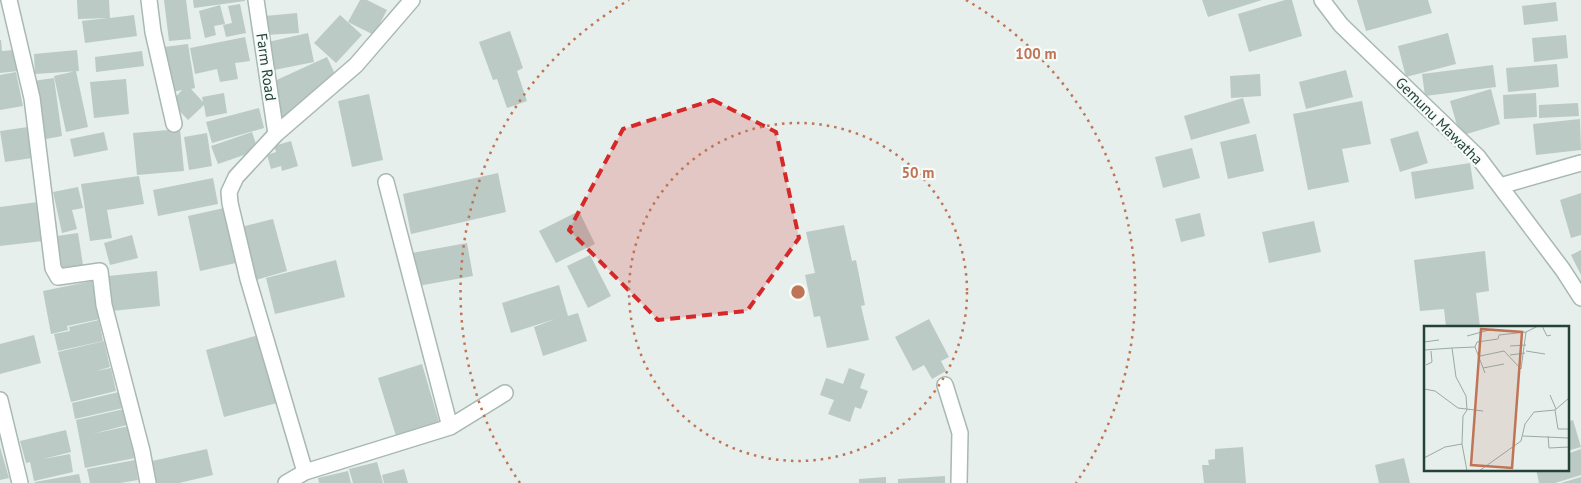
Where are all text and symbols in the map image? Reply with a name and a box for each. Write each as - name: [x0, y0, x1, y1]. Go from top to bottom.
- street label: Farm Road: [252, 32, 281, 102]
- text: 100 m: [1015, 44, 1057, 63]
- street label: Gemunu Mawatha: [1392, 73, 1487, 168]
- text: 50 m: [902, 163, 934, 182]
- centre of rings: [789, 283, 807, 301]
- inset map: [1424, 326, 1568, 470]

